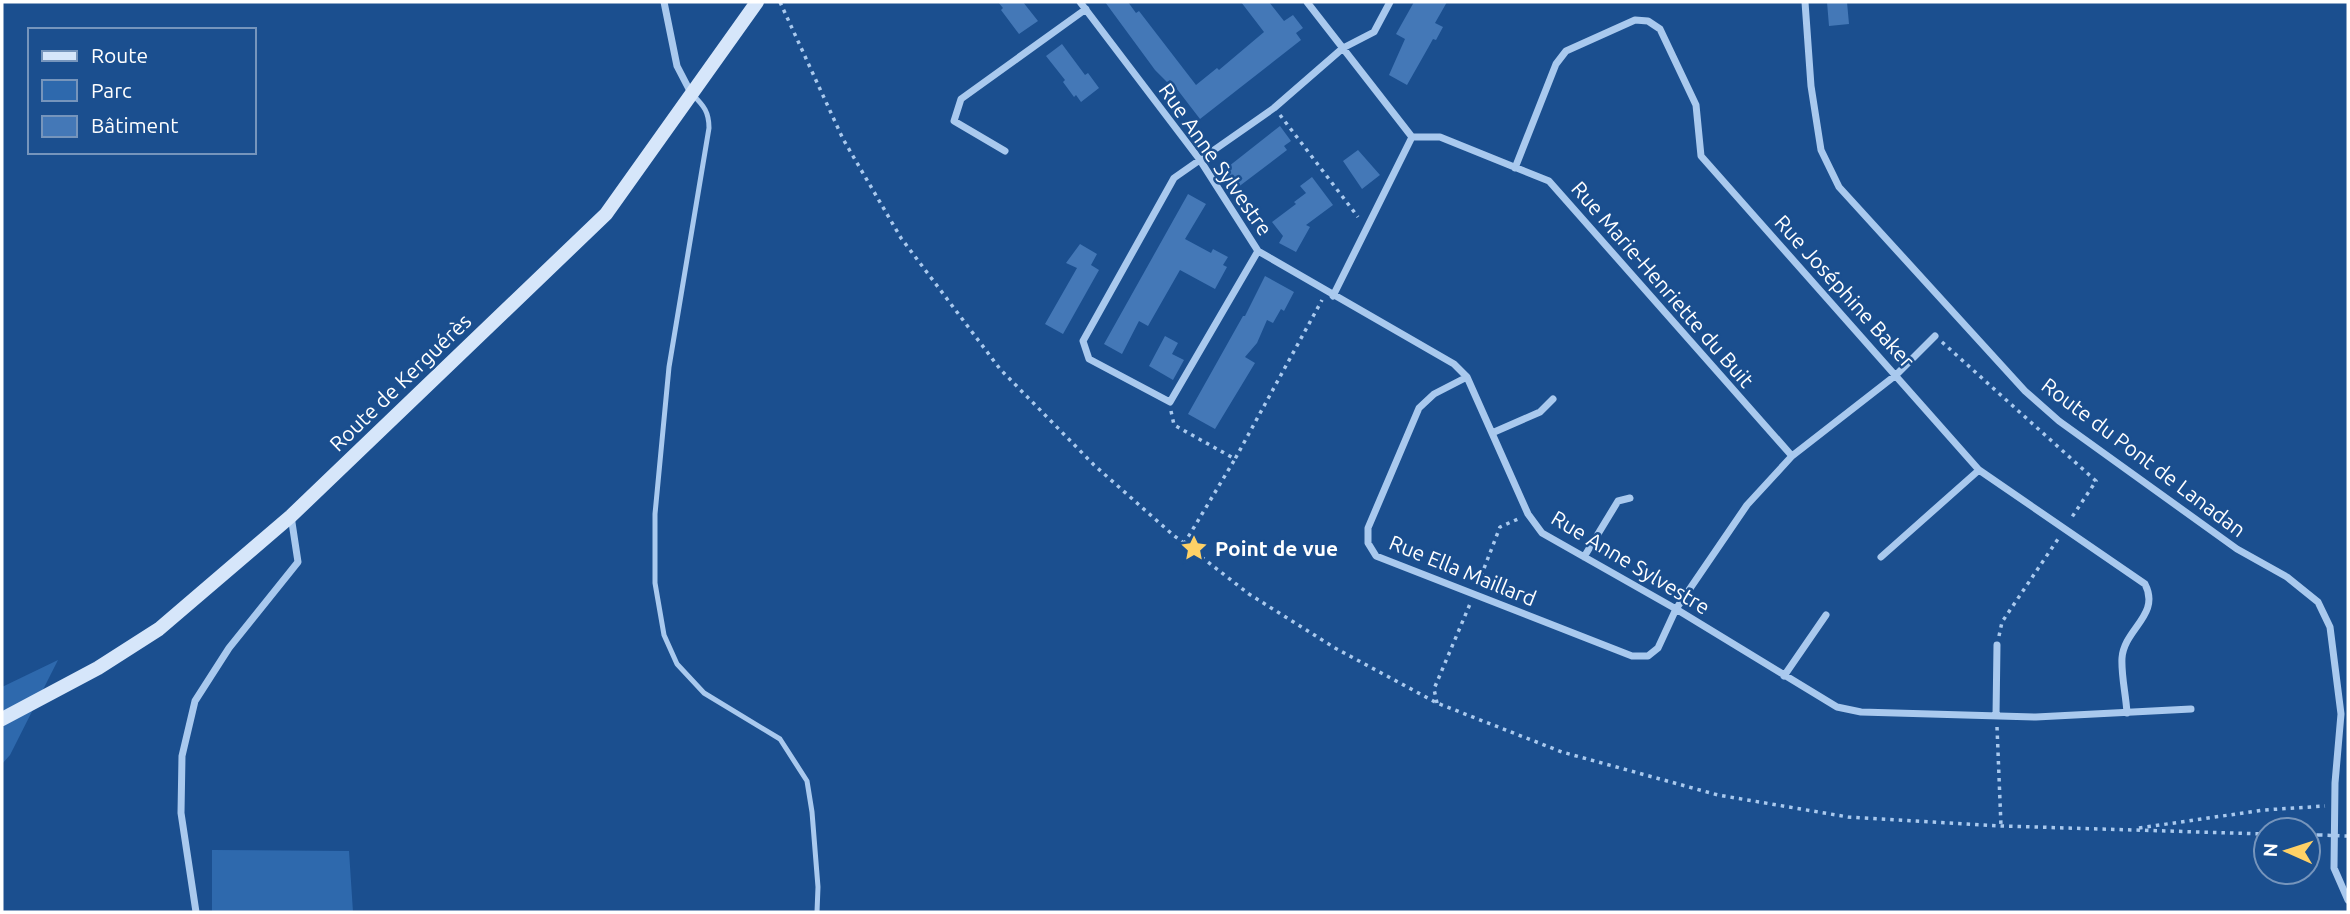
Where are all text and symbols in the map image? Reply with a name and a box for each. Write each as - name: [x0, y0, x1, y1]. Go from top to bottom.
- legend: [28, 28, 256, 154]
- text: Route: [91, 43, 148, 67]
- text: Parc: [91, 78, 132, 102]
- street label: Rue Anne Sylvestre: [1154, 78, 1278, 240]
- text: Bâtiment: [91, 113, 178, 137]
- street label: Rue Marie-Henriette du Buit: [1567, 176, 1759, 392]
- street label: Rue Joséphine Baker: [1770, 210, 1920, 372]
- street label: Route de Kerguérès: [324, 308, 476, 456]
- street label: Route du Pont de Lanadan: [2037, 373, 2251, 541]
- street label: Rue Anne Sylvestre: [1547, 505, 1715, 619]
- street label: Rue Ella Maillard: [1386, 530, 1540, 610]
- place icon: Point de vue: [1179, 533, 1209, 563]
- place label: Point de vue: [1215, 536, 1338, 560]
- north arrow: [2252, 816, 2322, 886]
- text: N: [2259, 842, 2281, 858]

